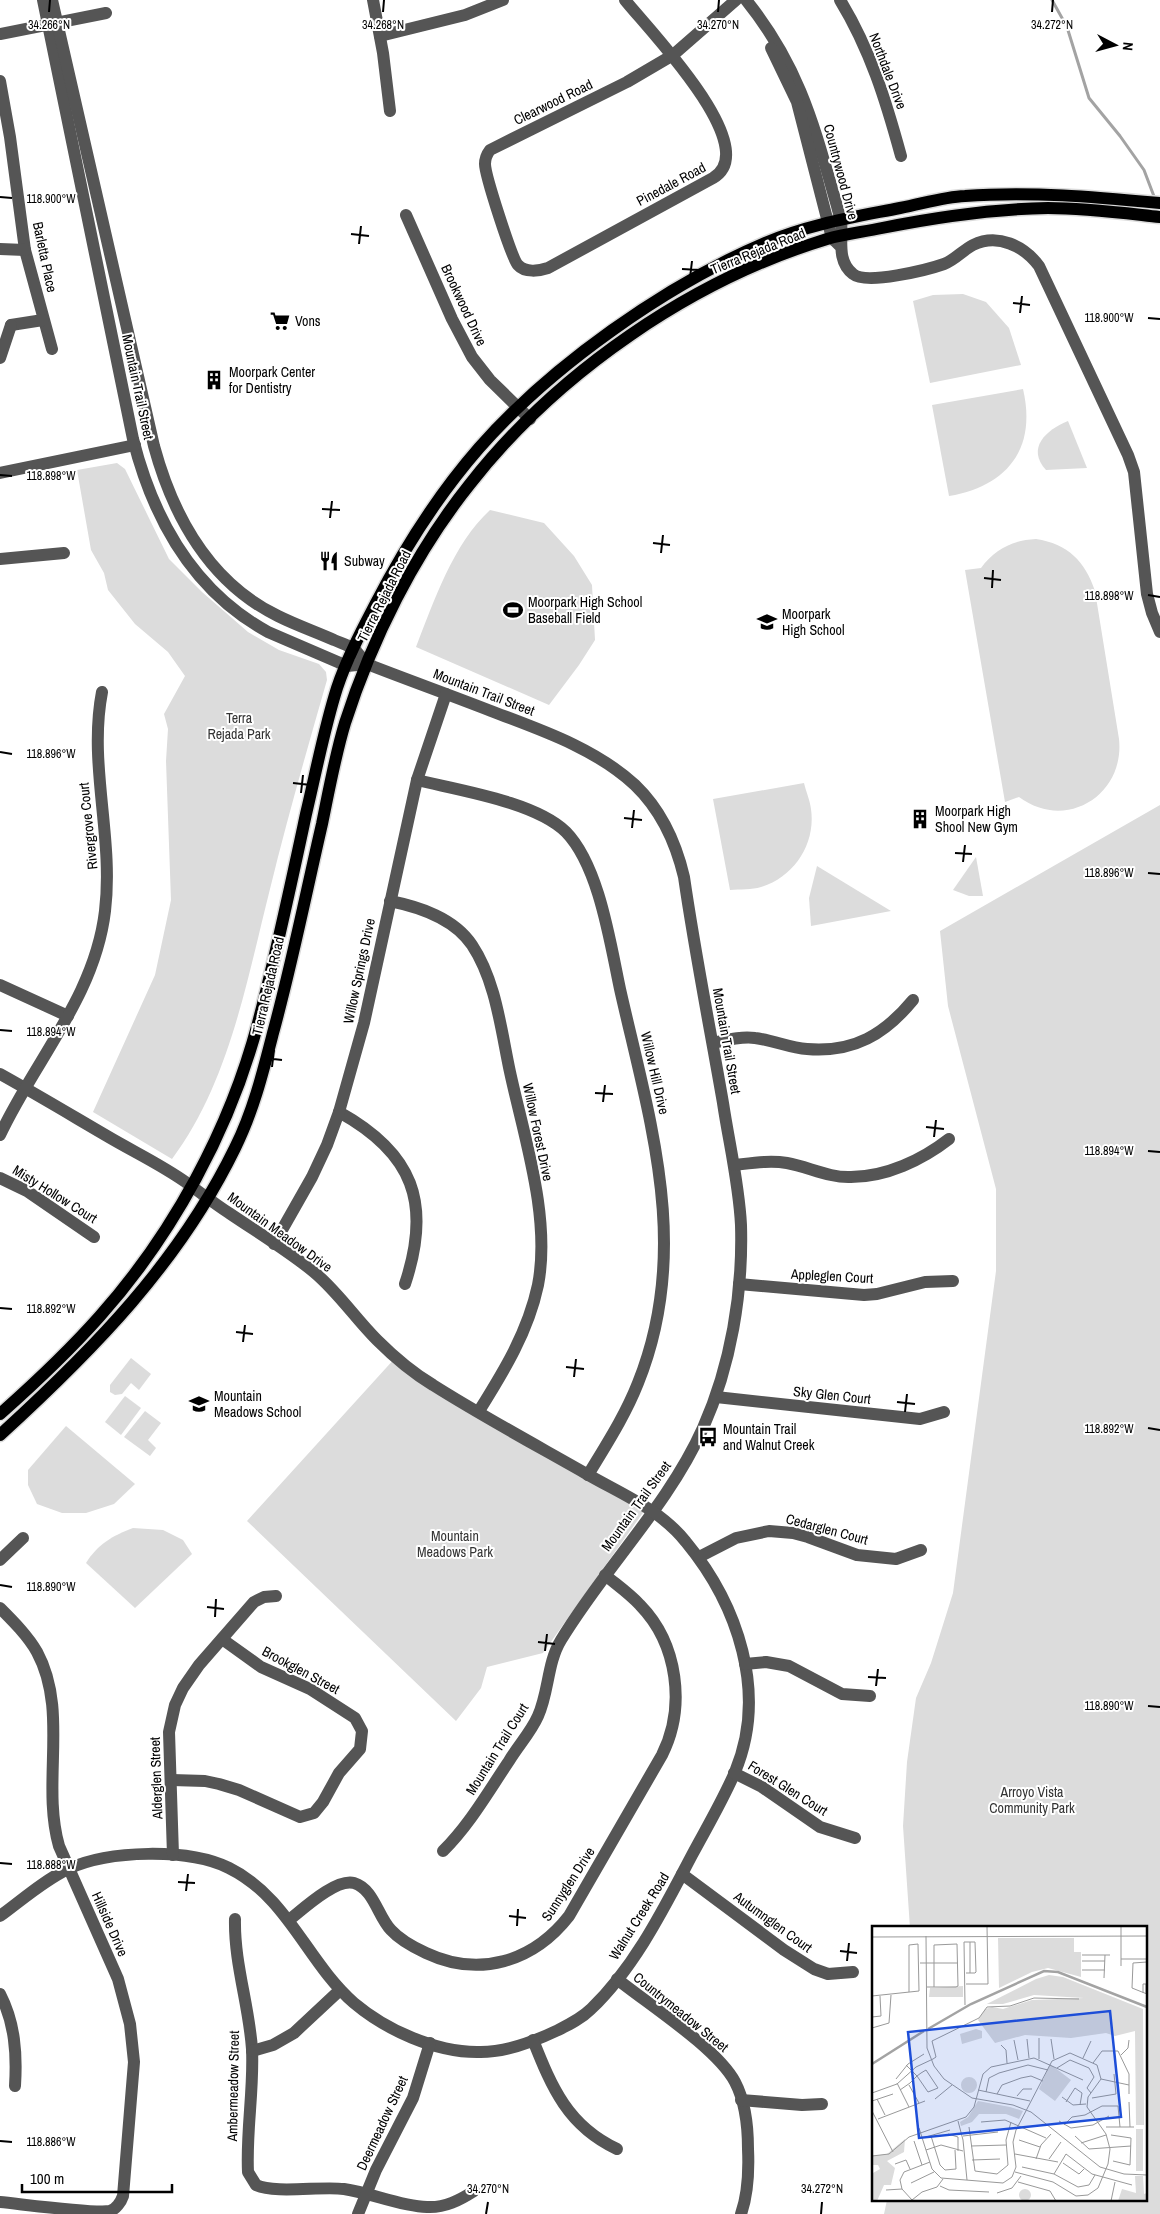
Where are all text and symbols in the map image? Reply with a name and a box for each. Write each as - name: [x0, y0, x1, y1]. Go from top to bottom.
- text: 34.266°N: [28, 17, 70, 33]
- text: 34.268°N: [362, 17, 404, 33]
- text: 34.270°N: [697, 17, 739, 33]
- text: 34.272°N: [1031, 17, 1073, 33]
- north arrow: [1090, 20, 1140, 70]
- street label: Northdale Drive: [865, 30, 911, 112]
- text: N: [1119, 41, 1137, 51]
- street label: Clearwood Road: [511, 75, 595, 129]
- street label: Countrywood Drive: [820, 122, 862, 222]
- street label: Pinedale Road: [633, 158, 709, 210]
- text: 118.900°W: [27, 191, 76, 207]
- street label: Barletta Place: [29, 220, 61, 294]
- street label: Tierra Rejada Road: [708, 224, 808, 278]
- street label: Brookwood Drive: [437, 261, 491, 349]
- supermarket icon: Vons: [269, 310, 291, 332]
- text: 118.900°W: [1085, 310, 1134, 326]
- place label: Vons: [295, 312, 321, 330]
- street label: Mountain Trail Street: [118, 333, 158, 441]
- place label: Moorpark Center for Dentistry: [229, 363, 315, 397]
- building icon: Moorpark Center for Dentistry: [203, 369, 225, 391]
- text: 118.898°W: [27, 468, 76, 484]
- street label: Tierra Rejada Road: [353, 547, 415, 645]
- restaurant icon: Subway: [318, 550, 340, 572]
- place label: Subway: [344, 552, 385, 570]
- text: 118.898°W: [1085, 588, 1134, 604]
- place label: Moorpark High School Baseball Field: [528, 593, 642, 627]
- sports icon: Moorpark High School Baseball Field: [502, 599, 524, 621]
- place label: Moorpark High School: [782, 605, 845, 639]
- school or university icon: Moorpark High School: [756, 611, 778, 633]
- street label: Mountain Trail Street: [431, 664, 537, 720]
- park label: Terra Rejada Park: [207, 709, 271, 743]
- text: 118.896°W: [27, 746, 76, 762]
- street label: Rivergrove Court: [74, 782, 102, 870]
- place label: Moorpark High Shool New Gym: [935, 802, 1018, 836]
- building icon: Moorpark High Shool New Gym: [909, 808, 931, 830]
- text: 118.896°W: [1085, 865, 1134, 881]
- street label: Willow Springs Drive: [339, 917, 379, 1025]
- street label: Tierra Rejada Road: [248, 935, 288, 1037]
- street label: Mountain Trail Street: [709, 987, 745, 1095]
- text: 118.894°W: [27, 1024, 76, 1040]
- street label: Willow Hill Drive: [637, 1030, 673, 1116]
- street label: Willow Forest Drive: [519, 1081, 557, 1183]
- text: 118.894°W: [1085, 1143, 1134, 1159]
- street label: Misty Hollow Court: [9, 1161, 101, 1227]
- street label: Mountain Meadow Drive: [224, 1188, 336, 1276]
- street label: Appleglen Court: [789, 1265, 874, 1287]
- text: 118.892°W: [27, 1301, 76, 1317]
- street label: Sky Glen Court: [792, 1382, 872, 1408]
- place label: Mountain Meadows School: [214, 1387, 301, 1421]
- school or university icon: Mountain Meadows School: [188, 1393, 210, 1415]
- place label: Mountain Trail and Walnut Creek: [723, 1420, 815, 1454]
- text: 118.892°W: [1085, 1421, 1134, 1437]
- bus stop icon: Mountain Trail and Walnut Creek: [697, 1426, 719, 1448]
- street label: Mountain Trail Street: [597, 1457, 675, 1555]
- street label: Cedarglen Court: [784, 1509, 870, 1549]
- park label: Mountain Meadows Park: [417, 1527, 493, 1561]
- text: 118.890°W: [27, 1579, 76, 1595]
- street label: Brookglen Street: [259, 1642, 343, 1698]
- text: 118.890°W: [1085, 1698, 1134, 1714]
- street label: Mountain Trail Court: [462, 1700, 532, 1798]
- street label: Alderglen Street: [146, 1737, 166, 1820]
- street label: Forest Glen Court: [745, 1756, 831, 1820]
- park label: Arroyo Vista Community Park: [989, 1783, 1075, 1817]
- street label: Sunnyglen Drive: [537, 1844, 599, 1924]
- text: 118.888°W: [27, 1857, 76, 1873]
- street label: Walnut Creek Road: [605, 1869, 673, 1963]
- street label: Autumnglen Court: [729, 1887, 816, 1956]
- street label: Hillside Drive: [88, 1889, 132, 1959]
- inset map: [872, 1926, 1148, 2202]
- street label: Countrymeadow Street: [630, 1968, 732, 2056]
- street label: Ambermeadow Street: [223, 2030, 243, 2143]
- street label: Deermeadow Street: [352, 2073, 412, 2173]
- text: 118.886°W: [27, 2134, 76, 2150]
- scale bar: [22, 2162, 172, 2194]
- text: 100 m: [30, 2168, 64, 2189]
- text: 34.270°N: [467, 2181, 509, 2197]
- text: 34.272°N: [801, 2181, 843, 2197]

